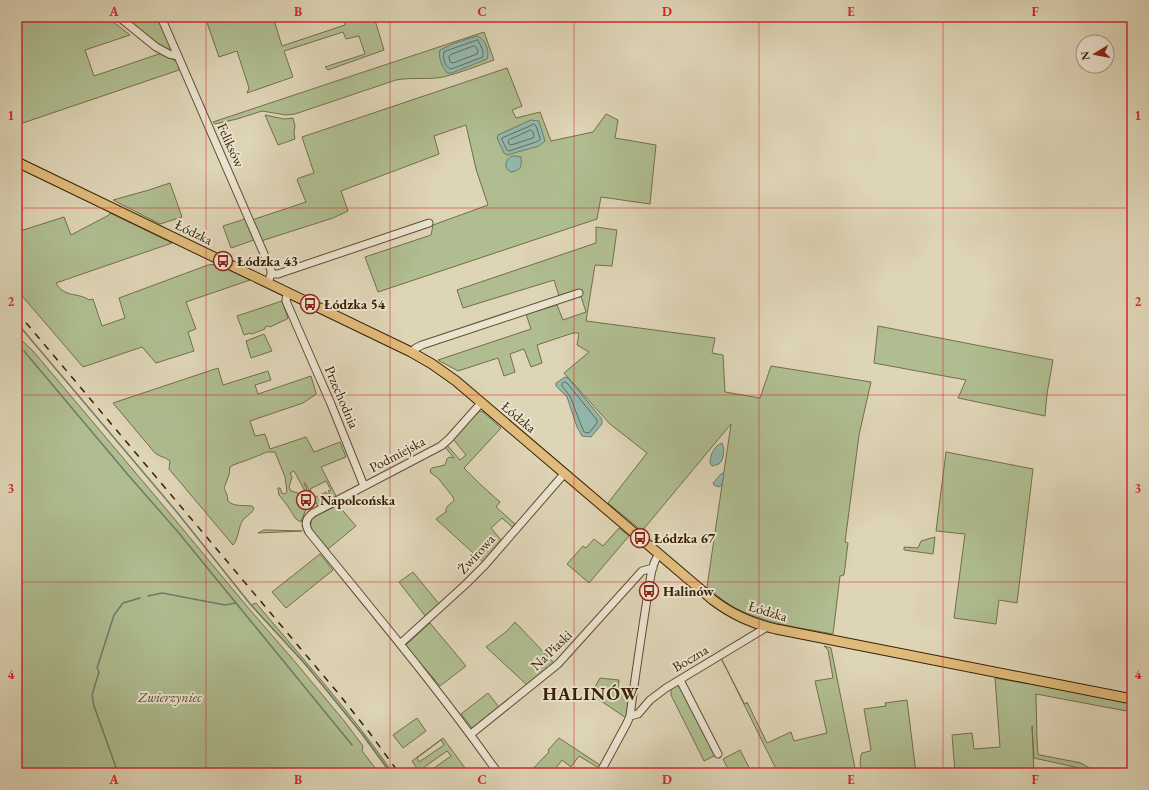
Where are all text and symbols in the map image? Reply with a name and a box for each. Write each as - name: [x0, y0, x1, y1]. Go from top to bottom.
- text: A: [108, 3, 119, 20]
- text: B: [294, 3, 302, 20]
- text: C: [477, 3, 487, 20]
- text: D: [662, 3, 672, 20]
- text: E: [847, 3, 855, 20]
- text: F: [1031, 3, 1039, 20]
- north arrow: [1075, 34, 1115, 74]
- text: N: [1077, 50, 1093, 61]
- text: 1: [8, 107, 15, 124]
- text: 1: [1135, 107, 1142, 124]
- street label: Feliksów: [213, 120, 249, 170]
- street label: Łódzka: [172, 215, 216, 249]
- bus stop icon: Łódzka 43: [212, 250, 234, 272]
- place label: Łódzka 43: [237, 252, 298, 270]
- text: 2: [8, 293, 15, 310]
- bus stop icon: Łódzka 54: [299, 293, 321, 315]
- text: 2: [1135, 293, 1142, 310]
- place label: Łódzka 54: [324, 295, 386, 313]
- street label: Przechodnia: [321, 363, 363, 431]
- street label: Łódzka: [498, 397, 540, 437]
- street label: Podmiejska: [366, 432, 428, 476]
- text: 3: [8, 480, 15, 497]
- text: 3: [1135, 480, 1142, 497]
- bus stop icon: Napoleońska: [295, 489, 317, 511]
- place label: Napoleońska: [320, 491, 396, 509]
- bus stop icon: Łódzka 67: [629, 527, 651, 549]
- place label: Łódzka 67: [654, 529, 716, 547]
- street label: Żwirowa: [453, 530, 499, 578]
- bus stop icon: Halinów: [638, 580, 660, 602]
- place label: Halinów: [663, 582, 714, 600]
- street label: Łódzka: [746, 597, 790, 626]
- street label: Na Piaski: [526, 626, 576, 674]
- street label: Boczna: [669, 640, 712, 676]
- text: 4: [8, 666, 15, 683]
- text: 4: [1135, 666, 1142, 683]
- district label: HALINÓW: [542, 682, 640, 705]
- park label: Zwierzyniec: [137, 688, 202, 706]
- text: A: [108, 771, 119, 788]
- text: B: [294, 771, 302, 788]
- text: C: [477, 771, 487, 788]
- text: D: [662, 771, 672, 788]
- text: E: [847, 771, 855, 788]
- text: F: [1031, 771, 1039, 788]

